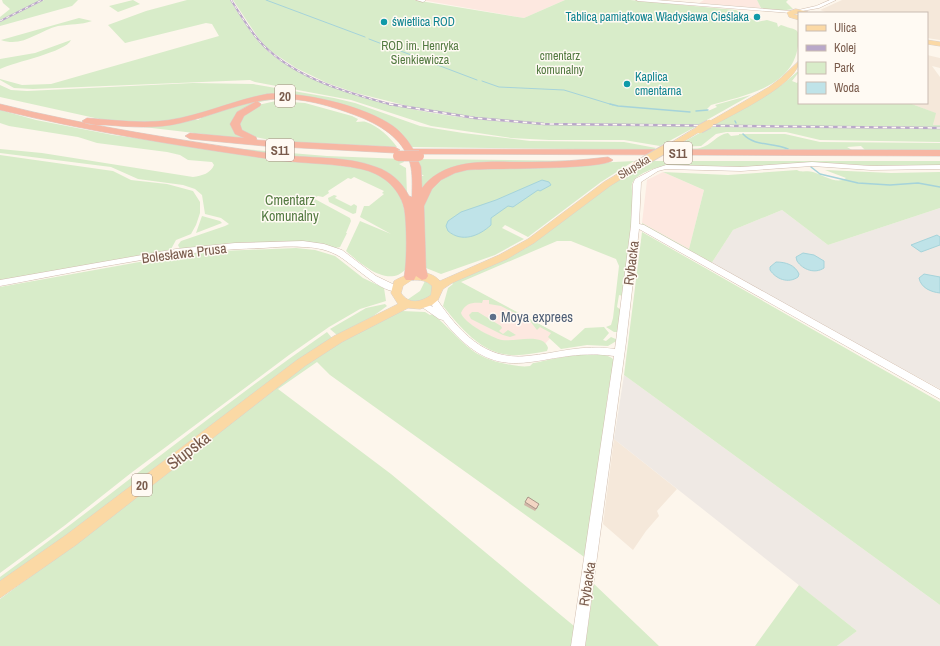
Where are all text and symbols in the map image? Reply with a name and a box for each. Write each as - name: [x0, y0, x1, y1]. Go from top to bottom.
- place label: Tablicą pamiątkowa Władysława Cieślaka: [566, 9, 750, 25]
- marker: Tablicą pamiątkowa Władysława Cieślaka: [752, 12, 762, 22]
- legend: [798, 12, 928, 104]
- place label: świetlica ROD: [392, 14, 455, 30]
- marker: świetlica ROD: [379, 17, 389, 27]
- text: Ulica: [834, 20, 857, 36]
- park label: ROD im. Henryka Sienkiewicza: [381, 38, 459, 68]
- text: Kolej: [834, 40, 856, 56]
- park label: cmentarz komunalny: [536, 48, 584, 78]
- text: Park: [834, 60, 854, 76]
- place label: Kaplica cmentarna: [635, 69, 682, 99]
- marker: Kaplica cmentarna: [622, 79, 632, 89]
- text: Woda: [834, 80, 860, 96]
- road number: 20: [275, 85, 295, 107]
- road number: S11: [266, 139, 294, 161]
- road number: S11: [664, 142, 692, 164]
- street label: Słupska: [615, 151, 654, 183]
- park label: Cmentarz Komunalny: [261, 191, 319, 225]
- street label: Bolesława Prusa: [140, 239, 228, 267]
- street label: Rybacka: [619, 239, 643, 286]
- place label: Moya exprees: [501, 308, 573, 326]
- marker: Moya exprees: [488, 312, 498, 322]
- street label: Słupska: [161, 426, 215, 474]
- road number: 20: [132, 474, 152, 496]
- street label: Rybacka: [575, 560, 599, 607]

